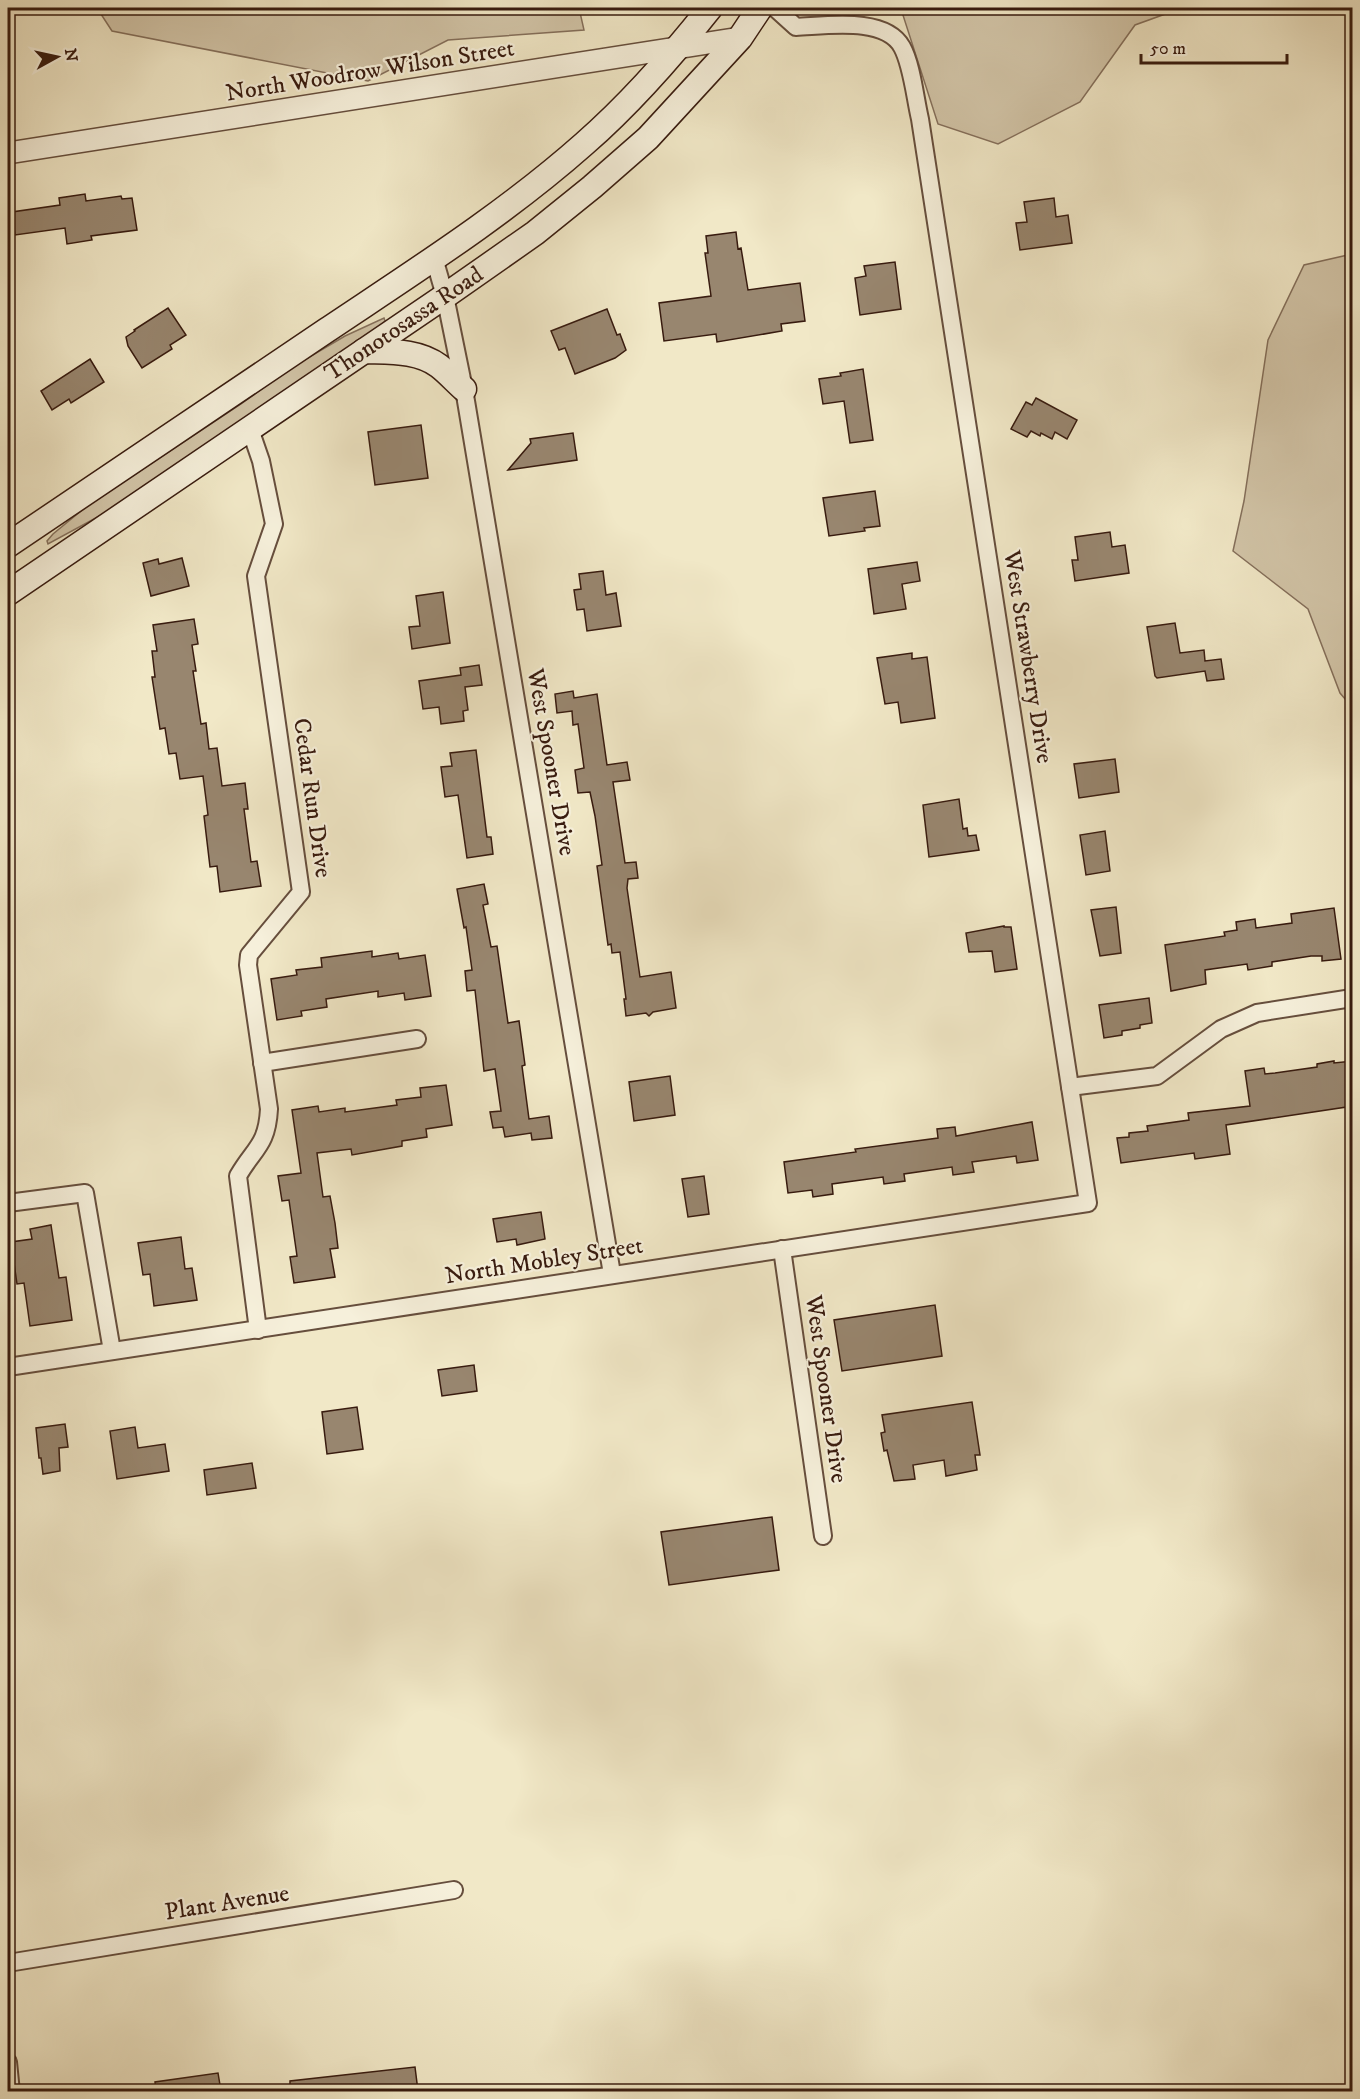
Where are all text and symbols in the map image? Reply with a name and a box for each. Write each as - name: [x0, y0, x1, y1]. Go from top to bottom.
- north arrow: [27, 27, 87, 87]
- scale bar: [1141, 27, 1286, 65]
- street label: North Woodrow Wilson Street: [224, 33, 517, 109]
- text: 50 m: [1150, 38, 1186, 60]
- text: N: [60, 47, 82, 63]
- street label: Thonotosassa Road: [319, 260, 489, 388]
- street label: West Strawberry Drive: [996, 547, 1060, 766]
- street label: West Spooner Drive: [520, 665, 582, 858]
- street label: Cedar Run Drive: [286, 716, 338, 880]
- street label: North Mobley Street: [443, 1231, 645, 1291]
- street label: West Spooner Drive: [798, 1292, 854, 1485]
- street label: Plant Avenue: [163, 1878, 291, 1928]

